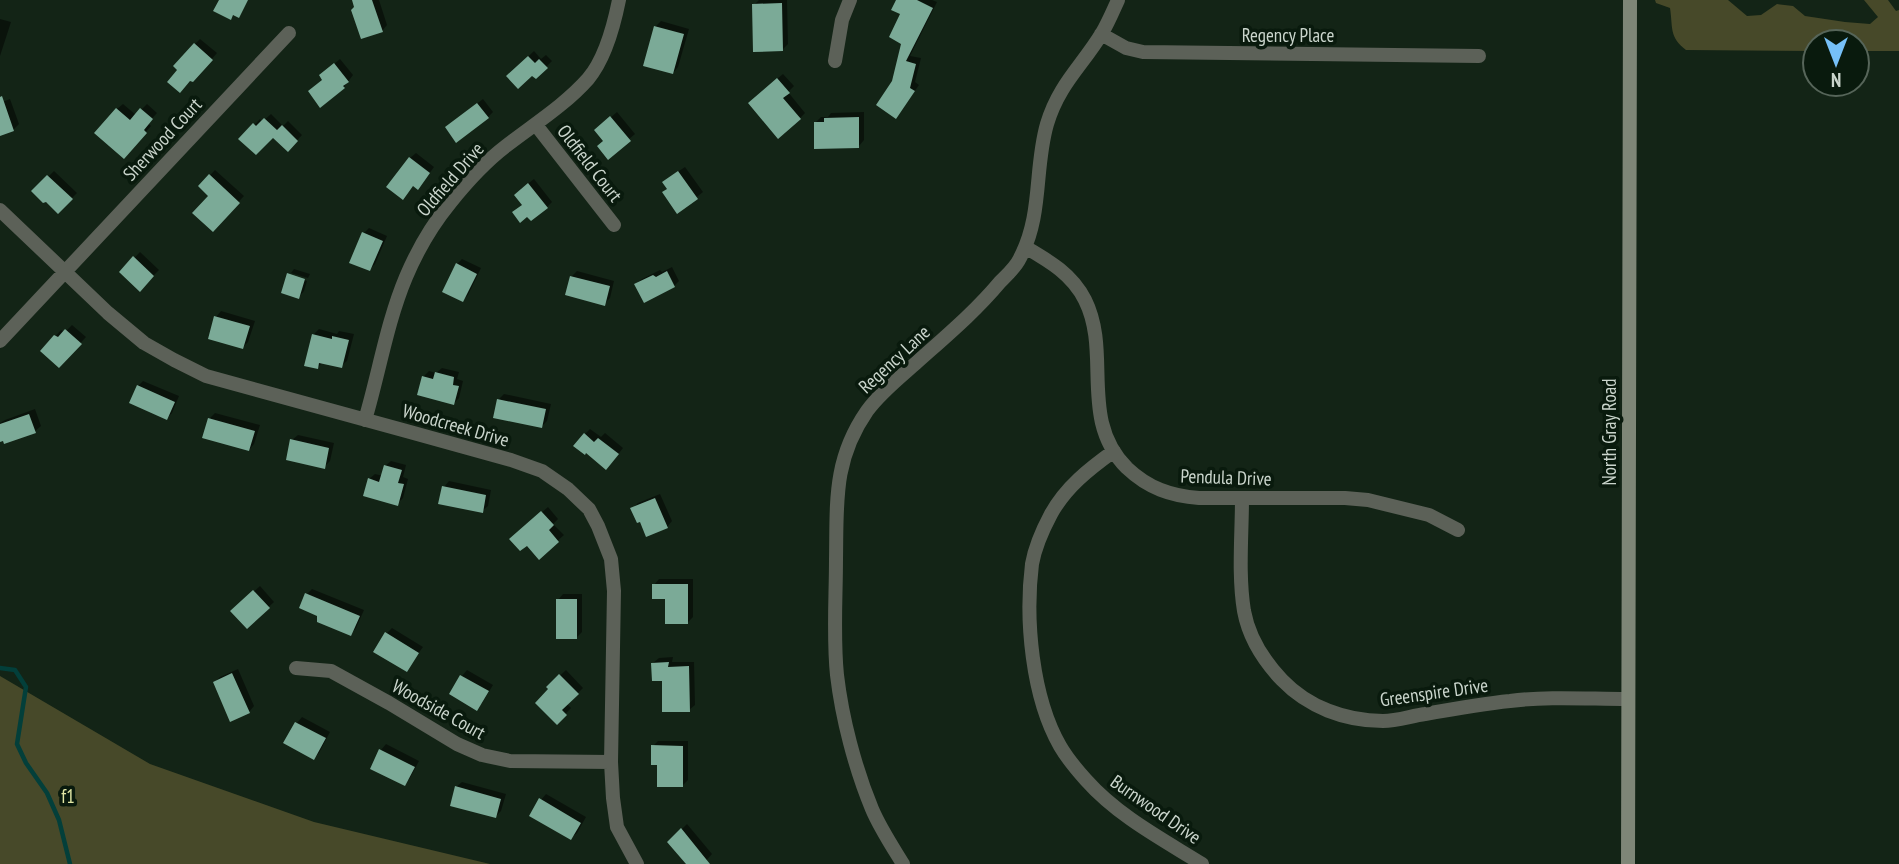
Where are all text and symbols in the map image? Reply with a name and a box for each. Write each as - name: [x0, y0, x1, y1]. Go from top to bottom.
- street label: Regency Place: [1242, 23, 1334, 47]
- north arrow: [1801, 28, 1871, 98]
- text: N: [1831, 68, 1841, 92]
- street label: Sherwood Court: [117, 92, 207, 186]
- street label: Oldfield Court: [552, 120, 628, 207]
- street label: Oldfield Drive: [411, 137, 489, 221]
- street label: Regency Lane: [853, 320, 935, 398]
- street label: North Gray Road: [1597, 379, 1621, 485]
- street label: Woodcreek Drive: [400, 398, 512, 452]
- street label: Pendula Drive: [1180, 463, 1272, 491]
- street label: Greenspire Drive: [1378, 673, 1490, 711]
- street label: Woodside Court: [388, 674, 490, 745]
- street label: Burnwood Drive: [1106, 769, 1206, 849]
- park label: f1: [61, 784, 75, 808]

